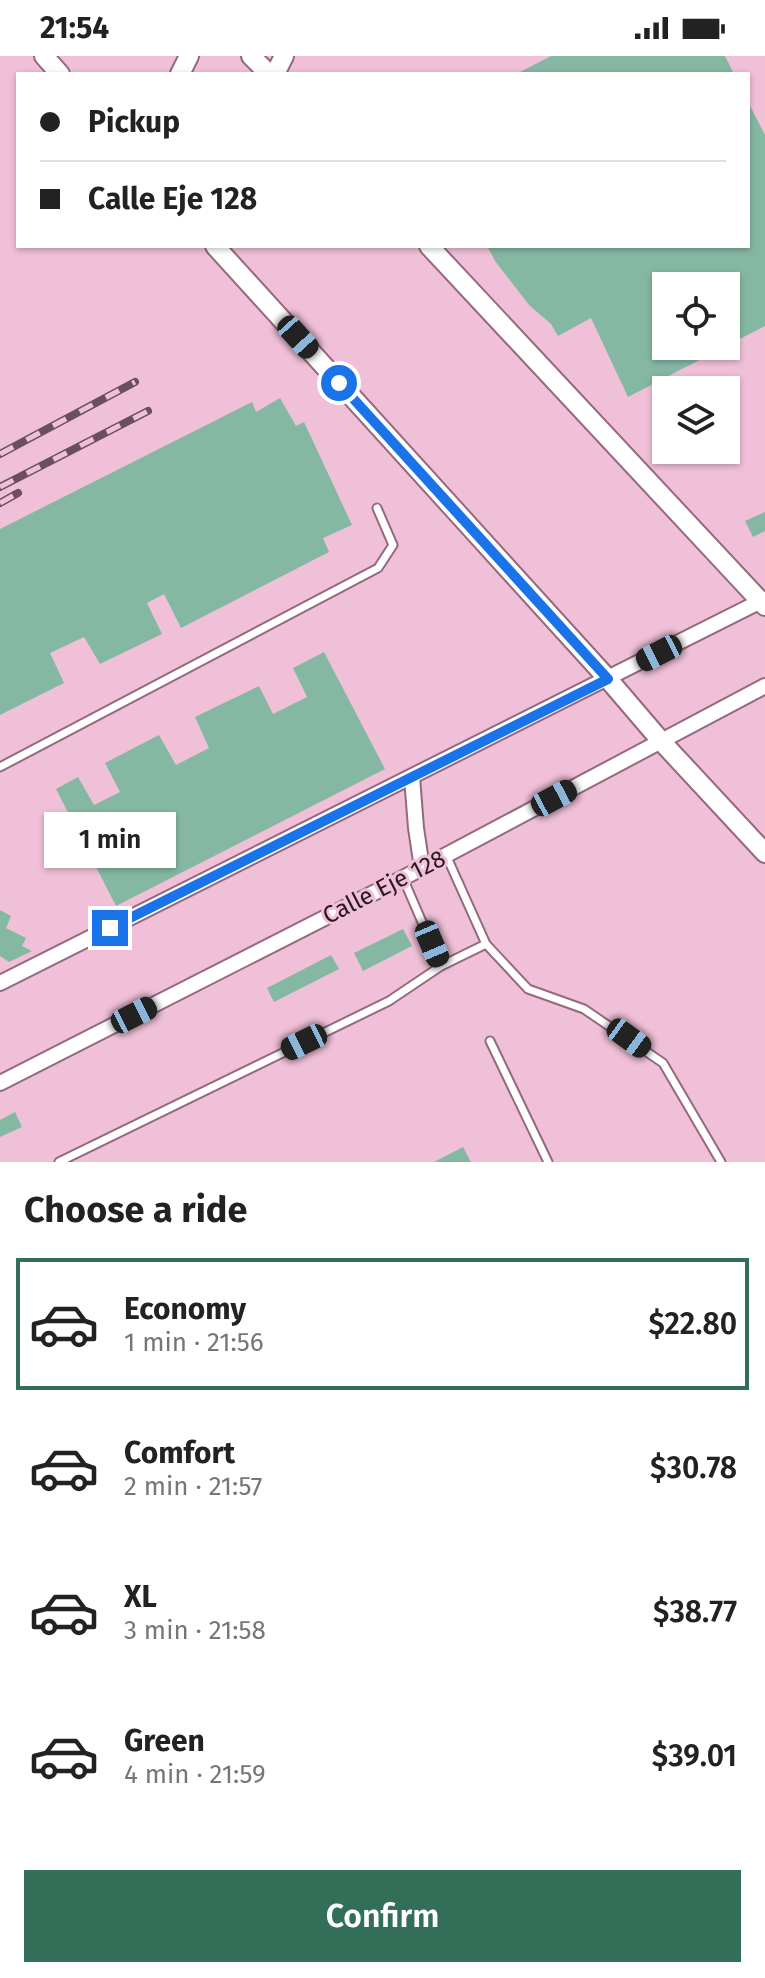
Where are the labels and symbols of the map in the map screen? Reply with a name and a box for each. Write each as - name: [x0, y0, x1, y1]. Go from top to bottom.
- car: [273, 311, 323, 363]
- route start: [321, 365, 357, 401]
- car: [632, 631, 686, 675]
- car: [527, 776, 581, 820]
- callout: 1 min: [44, 812, 176, 868]
- street label: Calle Eje 128: [318, 844, 450, 930]
- route end: [92, 910, 128, 946]
- car: [412, 917, 452, 971]
- car: [107, 993, 161, 1037]
- car: [603, 1014, 655, 1062]
- car: [277, 1021, 331, 1063]

